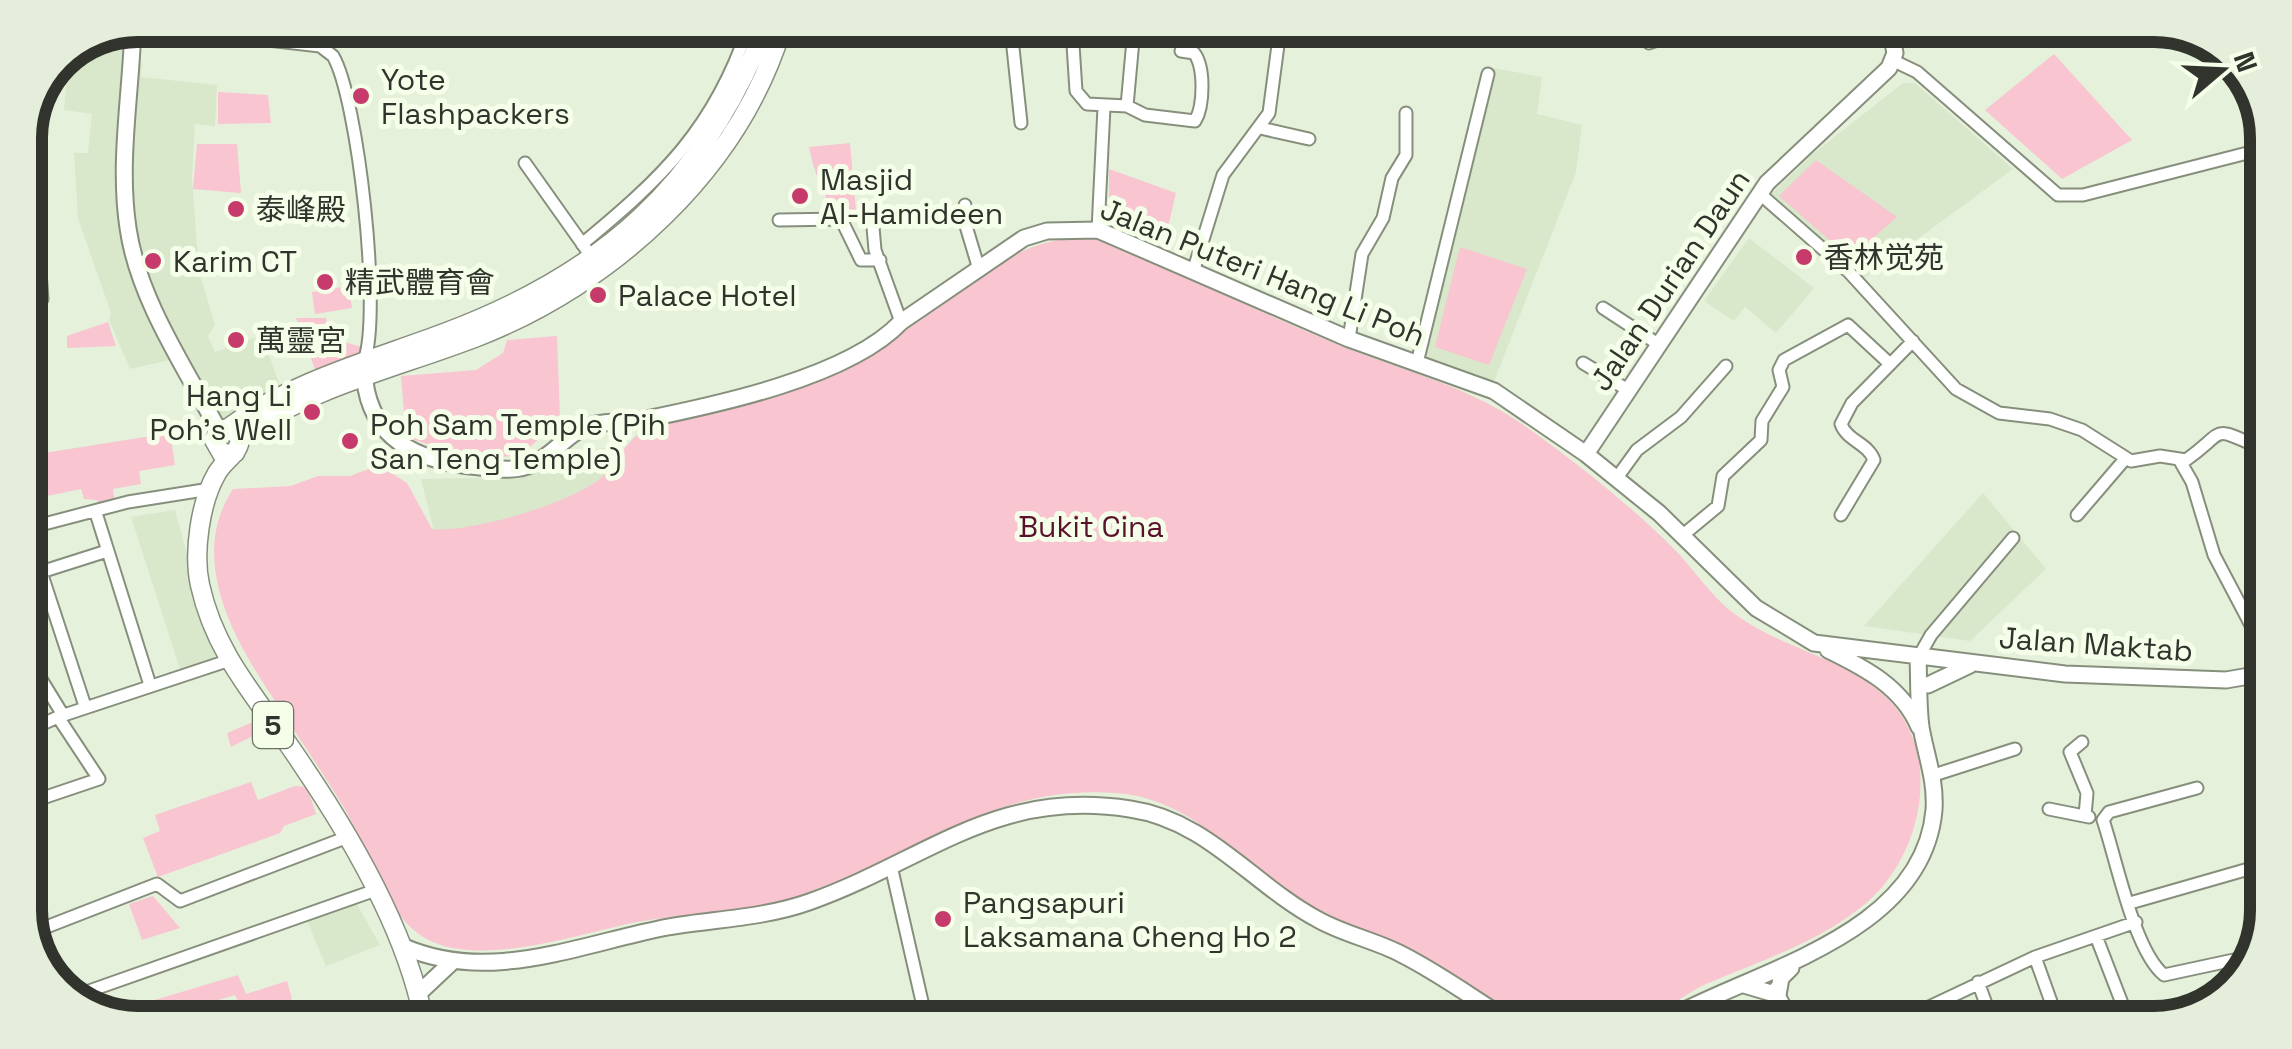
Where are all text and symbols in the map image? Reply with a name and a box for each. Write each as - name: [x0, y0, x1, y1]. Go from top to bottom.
- north arrow: [2172, 20, 2272, 120]
- text: N: [2226, 47, 2266, 77]
- place label: Yote Flashpackers: [381, 60, 570, 133]
- marker: Yote Flashpackers: [350, 85, 372, 107]
- place label: Masjid Al-Hamideen: [820, 160, 1003, 233]
- street label: Jalan Durian Daun: [1581, 162, 1759, 398]
- marker: Masjid Al-Hamideen: [789, 185, 811, 207]
- street label: Jalan Puteri Hang Li Poh: [1095, 189, 1431, 355]
- place label: 泰峰殿: [256, 190, 346, 229]
- marker: 泰峰殿: [225, 198, 247, 220]
- place label: 香林觉苑: [1824, 238, 1944, 277]
- place label: Karim CT: [173, 242, 297, 281]
- marker: 香林觉苑: [1793, 246, 1815, 268]
- marker: Karim CT: [142, 250, 164, 272]
- place label: 精武體育會: [345, 263, 495, 302]
- marker: 精武體育會: [314, 271, 336, 293]
- place label: Palace Hotel: [618, 276, 797, 315]
- marker: Palace Hotel: [587, 284, 609, 306]
- place label: 萬靈宮: [256, 321, 346, 360]
- marker: 萬靈宮: [225, 329, 247, 351]
- place label: Hang Li Poh's Well: [149, 376, 292, 449]
- marker: Hang Li Poh's Well: [301, 401, 323, 423]
- place label: Poh Sam Temple (Pih San Teng Temple): [370, 405, 666, 478]
- marker: Poh Sam Temple (Pih San Teng Temple): [339, 430, 361, 452]
- park label: Bukit Cina: [1018, 507, 1164, 546]
- street label: Jalan Maktab: [1998, 618, 2194, 670]
- road number: 5: [253, 702, 293, 748]
- place label: Pangsapuri Laksamana Cheng Ho 2: [963, 883, 1297, 956]
- marker: Pangsapuri Laksamana Cheng Ho 2: [932, 908, 954, 930]

